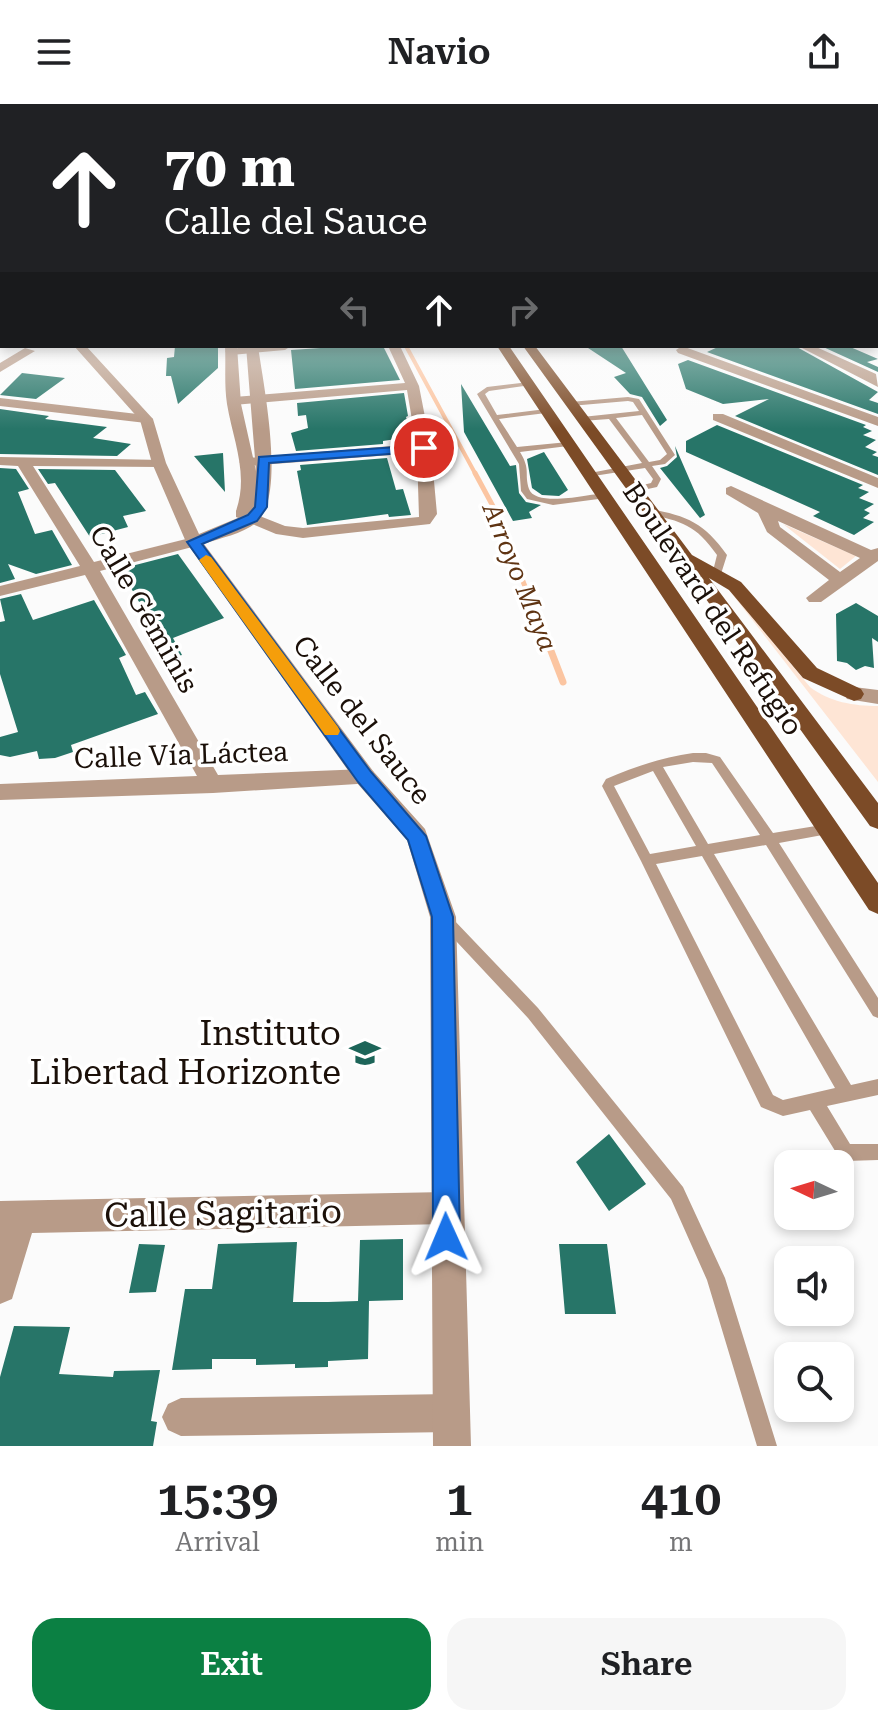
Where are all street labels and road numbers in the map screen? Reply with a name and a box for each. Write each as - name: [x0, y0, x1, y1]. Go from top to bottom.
- street label: Boulevard del Refugio: [616, 476, 810, 742]
- street label: Calle Géminis: [83, 519, 205, 699]
- street label: Calle del Sauce: [286, 629, 438, 811]
- street label: Calle Vía Láctea: [73, 735, 289, 775]
- street label: Calle Sagitario: [104, 1191, 342, 1235]

